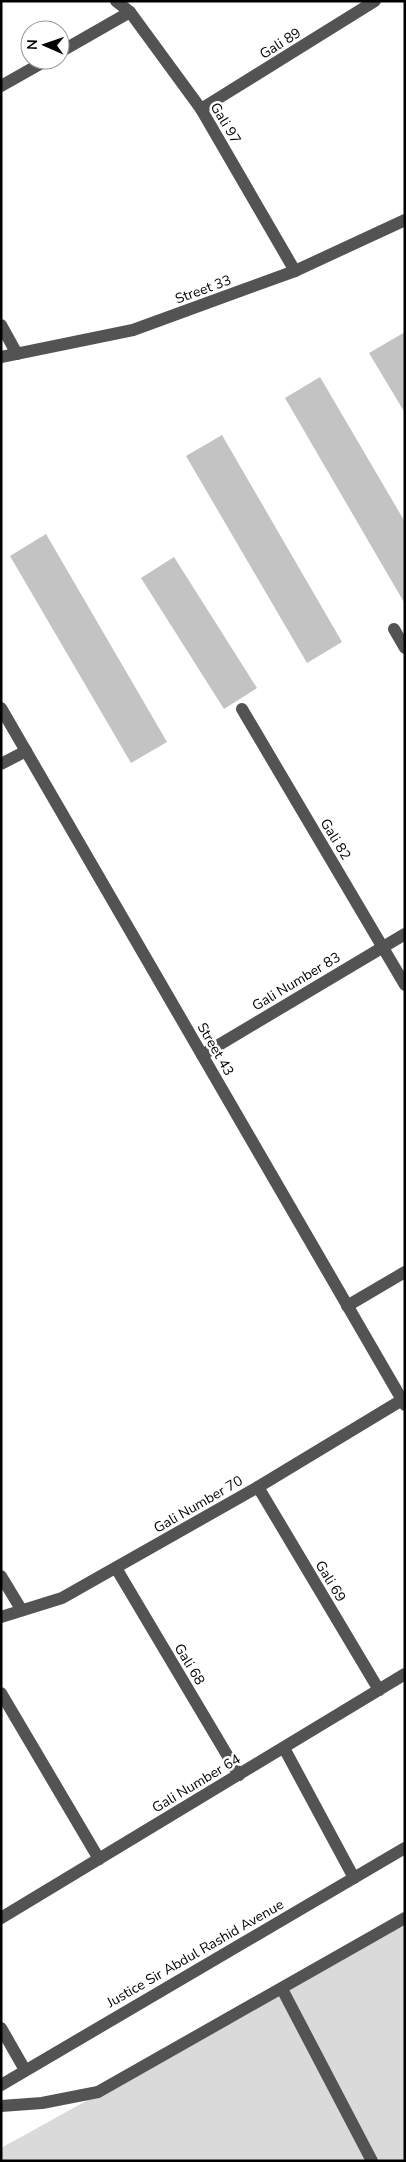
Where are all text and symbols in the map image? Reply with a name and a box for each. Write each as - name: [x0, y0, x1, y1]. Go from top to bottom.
- north arrow: [20, 20, 70, 70]
- street label: Gali 89: [256, 23, 305, 64]
- text: N: [23, 39, 42, 50]
- street label: Gali 97: [206, 99, 245, 148]
- street label: Street 33: [172, 271, 234, 308]
- street label: Gali 82: [316, 815, 355, 864]
- street label: Gali Number 83: [249, 948, 344, 1015]
- street label: Street 43: [193, 1019, 238, 1079]
- street label: Gali Number 70: [150, 1471, 246, 1538]
- street label: Gali 69: [311, 1557, 350, 1606]
- street label: Gali 68: [170, 1640, 209, 1689]
- street label: Gali Number 64: [149, 1750, 244, 1817]
- street label: Justice Sir Abdul Rashid Avenue: [102, 1895, 287, 2012]

